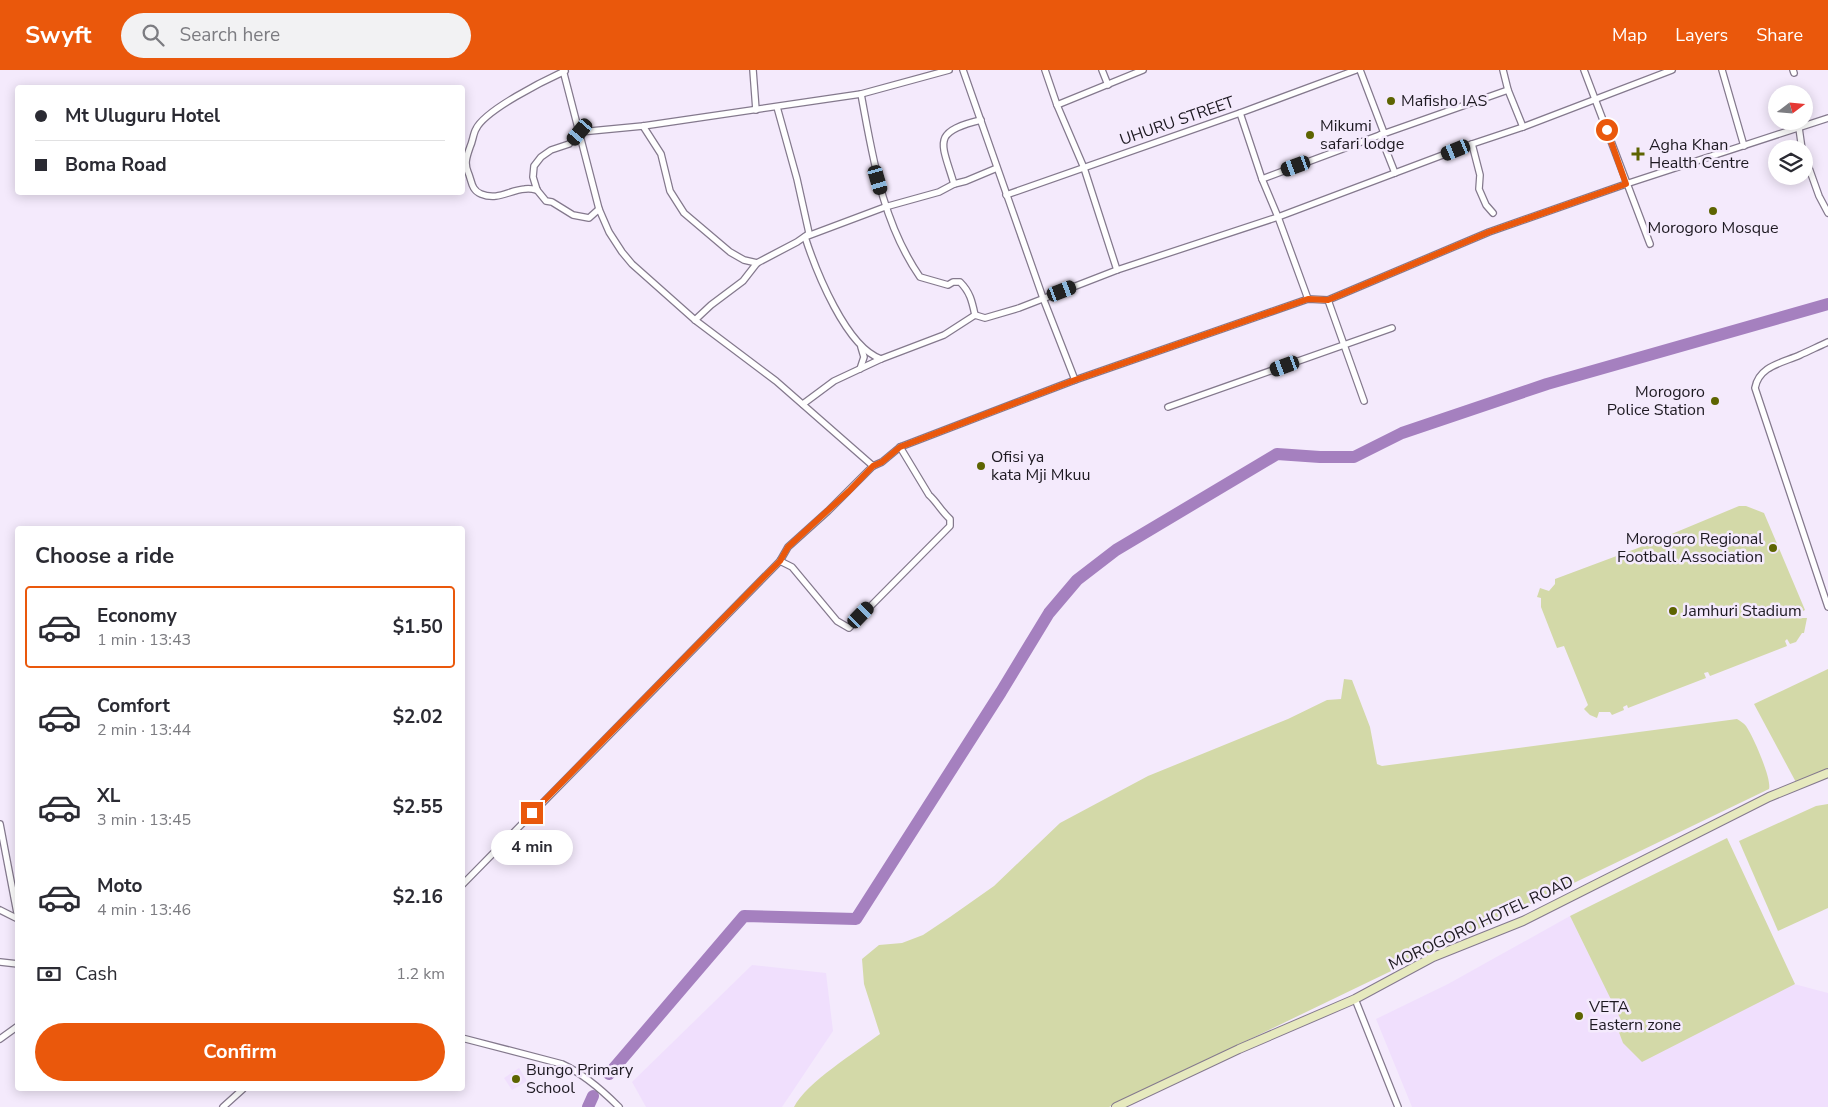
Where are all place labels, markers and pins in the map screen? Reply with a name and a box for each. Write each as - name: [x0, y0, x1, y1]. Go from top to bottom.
- place label: Mafisho IAS: [1401, 90, 1488, 112]
- marker: Mafisho IAS: [1385, 95, 1397, 107]
- place label: Mikumi safari lodge: [1320, 115, 1404, 155]
- marker: Mikumi safari lodge: [1304, 129, 1316, 141]
- place label: Agha Khan Health Centre: [1649, 134, 1749, 174]
- marker: Agha Khan Health Centre: [1631, 147, 1645, 161]
- marker: Morogoro Mosque: [1707, 205, 1719, 217]
- place label: Morogoro Mosque: [1647, 217, 1779, 239]
- place label: Morogoro Police Station: [1607, 381, 1705, 421]
- marker: Morogoro Police Station: [1709, 395, 1721, 407]
- place label: Ofisi ya kata Mji Mkuu: [991, 446, 1091, 486]
- marker: Ofisi ya kata Mji Mkuu: [975, 460, 987, 472]
- place label: Morogoro Regional Football Association: [1617, 528, 1763, 568]
- marker: Morogoro Regional Football Association: [1767, 542, 1779, 554]
- place label: Jamhuri Stadium: [1682, 600, 1802, 622]
- marker: Jamhuri Stadium: [1667, 605, 1679, 617]
- place label: VETA Eastern zone: [1588, 996, 1681, 1036]
- marker: VETA Eastern zone: [1573, 1010, 1585, 1022]
- place label: Bungo Primary School: [526, 1059, 634, 1099]
- marker: Bungo Primary School: [510, 1073, 522, 1085]

